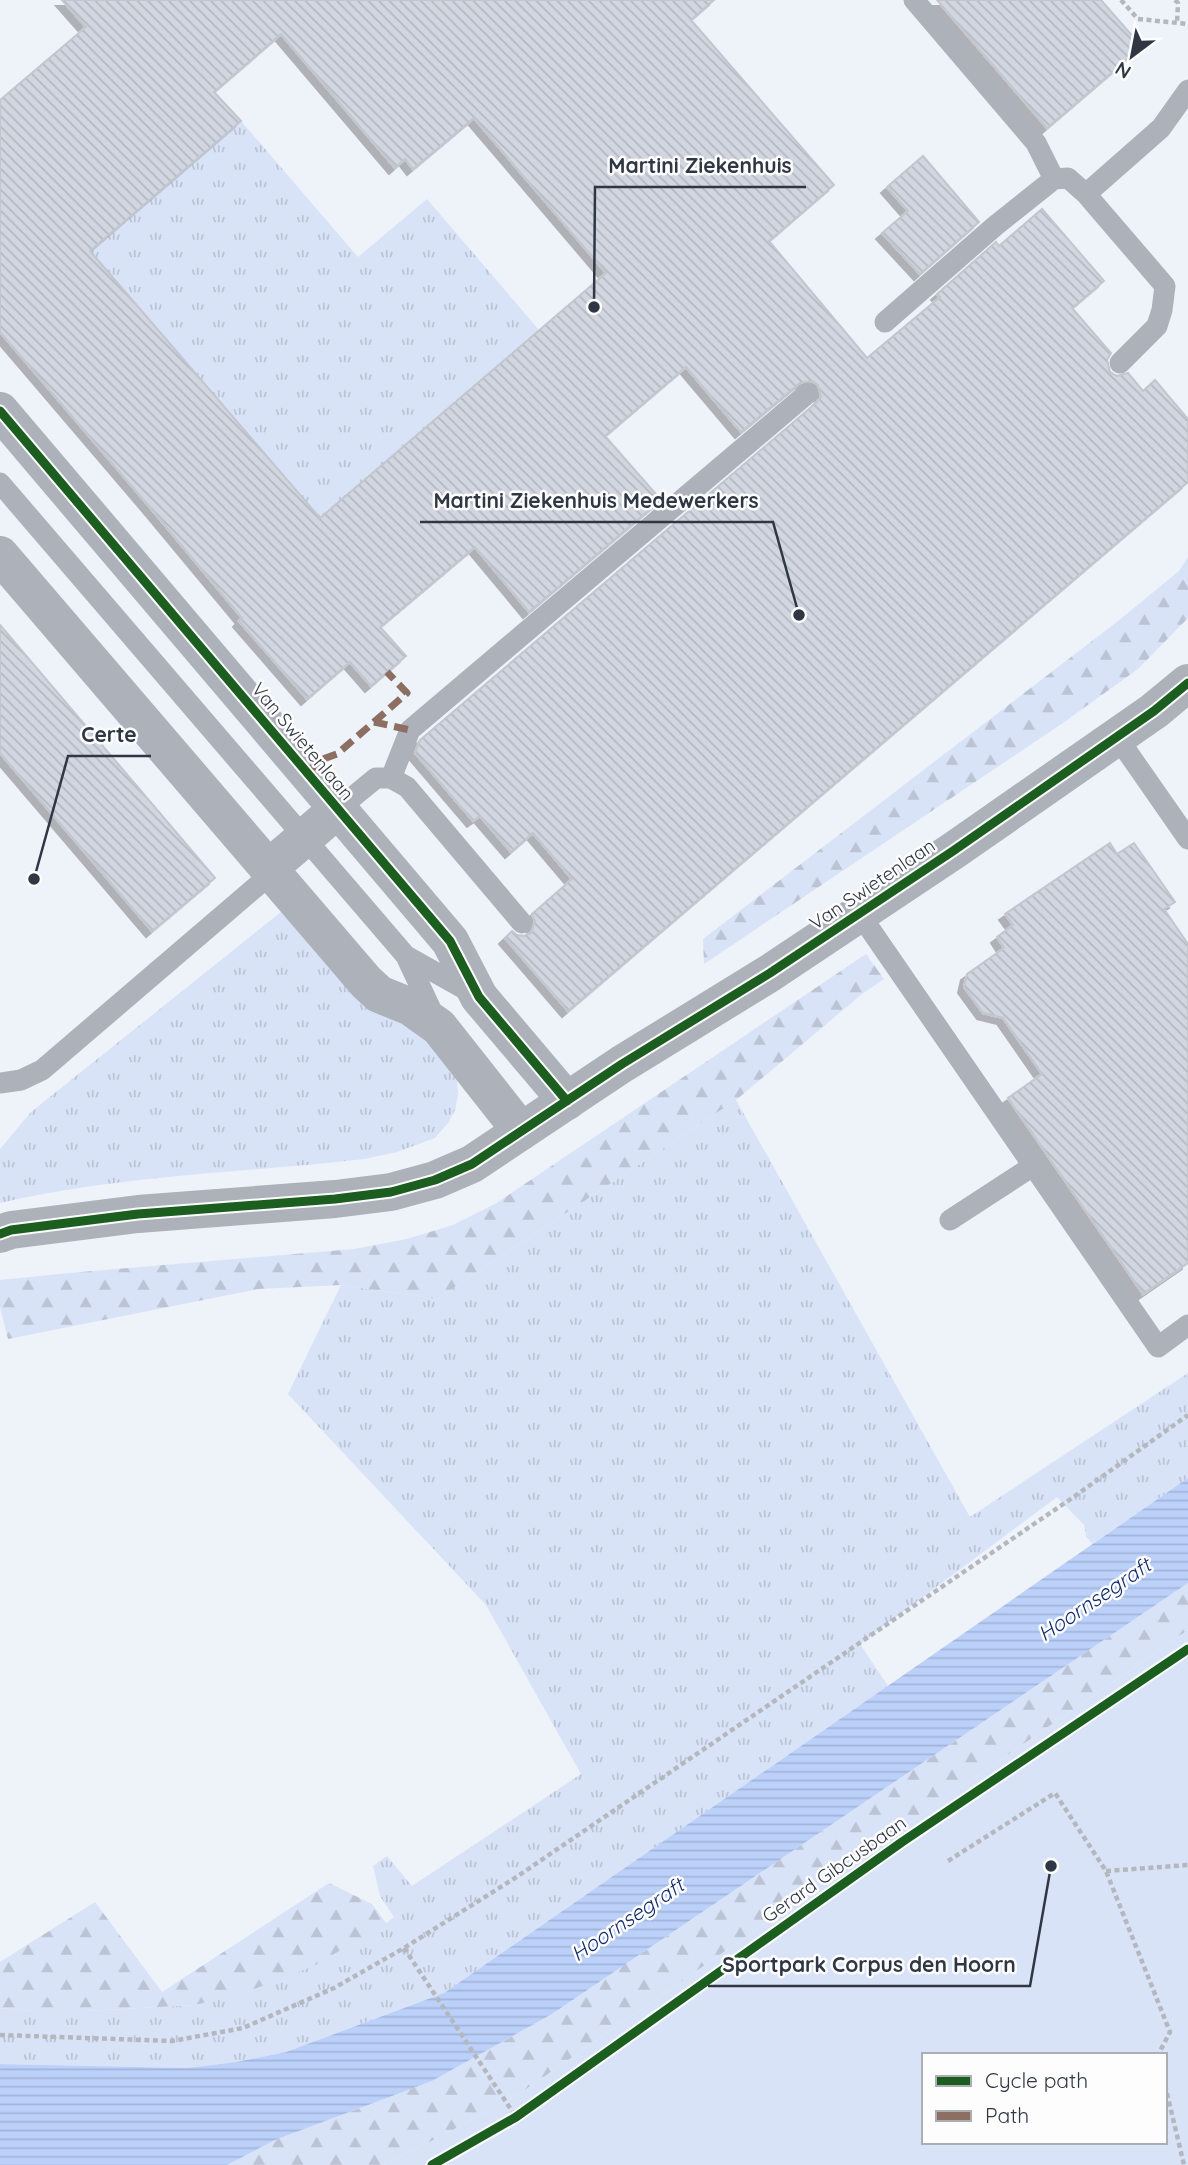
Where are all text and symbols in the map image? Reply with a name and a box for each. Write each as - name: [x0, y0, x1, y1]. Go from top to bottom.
- north arrow: [1097, 21, 1167, 91]
- text: N: [1111, 57, 1135, 84]
- callout: Martini Ziekenhuis: [595, 145, 806, 187]
- text: Martini Ziekenhuis: [608, 152, 792, 178]
- callout: Martini Ziekenhuis Medewerkers: [420, 480, 773, 522]
- text: Martini Ziekenhuis Medewerkers: [433, 487, 759, 513]
- street label: Van Swietenlaan: [247, 677, 359, 805]
- callout: Certe: [68, 714, 151, 756]
- text: Certe: [81, 721, 137, 747]
- street label: Van Swietenlaan: [805, 833, 939, 935]
- water label: Hoornsegraft: [1033, 1550, 1158, 1646]
- street label: Gerard Gibcusbaan: [757, 1810, 911, 1928]
- water label: Hoornsegraft: [566, 1870, 691, 1966]
- callout: Sportpark Corpus den Hoorn: [708, 1944, 1030, 1986]
- text: Sportpark Corpus den Hoorn: [722, 1951, 1016, 1977]
- legend: [922, 2053, 1167, 2144]
- text: Cycle path: [985, 2067, 1088, 2093]
- text: Path: [985, 2102, 1029, 2128]

